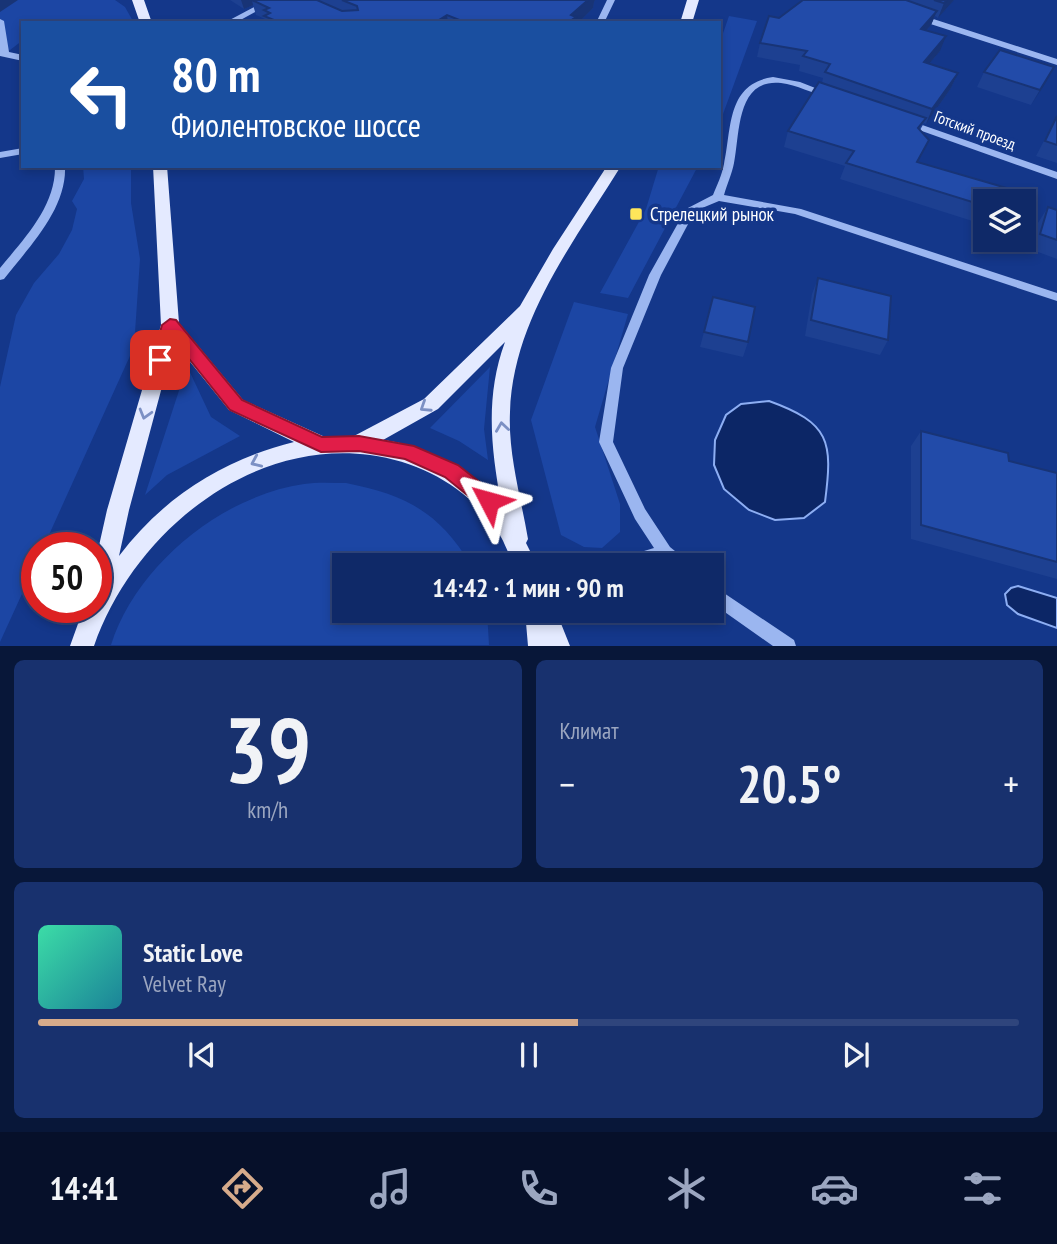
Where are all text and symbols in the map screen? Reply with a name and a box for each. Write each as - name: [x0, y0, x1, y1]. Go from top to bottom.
- text: 80 m: [171, 42, 260, 106]
- icon: left: [56, 49, 147, 140]
- text: Фиолентовское шоссе: [171, 104, 421, 146]
- street label: Готский проезд: [932, 106, 1018, 154]
- map controls: [973, 189, 1036, 252]
- button: layers: [973, 189, 1036, 252]
- place label: Стрелецкий рынок: [650, 202, 775, 226]
- marker: Стрелецкий рынок: [628, 206, 644, 222]
- pin: [130, 330, 190, 390]
- icon: arrive: [141, 341, 179, 379]
- one-way arrow: [420, 399, 433, 412]
- one-way arrow: [139, 408, 153, 420]
- one-way arrow: [495, 421, 510, 432]
- one-way arrow: [250, 454, 263, 468]
- position arrow: [452, 464, 526, 538]
- speed limit sign: 50: [21, 532, 112, 623]
- text: 14:42 · 1 мин · 90 m: [432, 571, 624, 604]
- text: 39: [224, 690, 311, 808]
- text: Климат: [560, 716, 619, 745]
- text: 20.5°: [737, 750, 842, 817]
- text: −: [560, 759, 575, 808]
- text: +: [1003, 759, 1019, 808]
- text: km/h: [247, 795, 288, 824]
- text: Static Love: [143, 936, 243, 969]
- text: Velvet Ray: [143, 969, 226, 998]
- icon: previous: [183, 1036, 221, 1074]
- icon: pause: [510, 1036, 548, 1074]
- icon: next: [837, 1036, 875, 1074]
- icon: directions: [218, 1164, 267, 1213]
- icon: music: [366, 1164, 415, 1213]
- icon: phone: [514, 1164, 563, 1213]
- icon: climate: [662, 1164, 711, 1213]
- icon: car: [810, 1164, 859, 1213]
- icon: filters: [958, 1164, 1007, 1213]
- text: 14:41: [50, 1167, 119, 1209]

